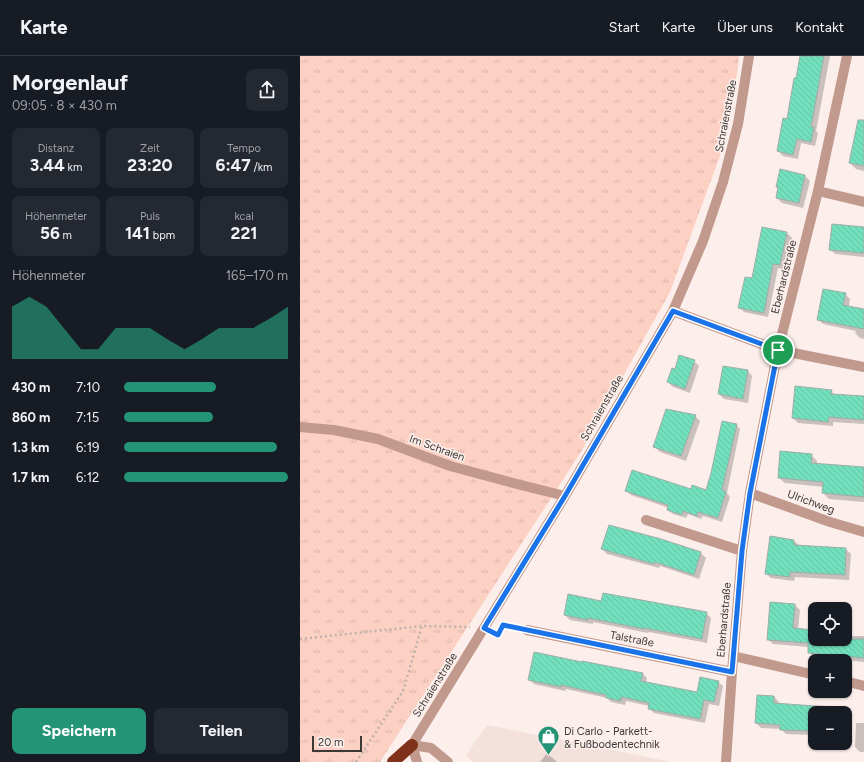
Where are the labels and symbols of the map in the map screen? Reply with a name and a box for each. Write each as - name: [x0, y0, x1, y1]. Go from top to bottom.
- street label: Schraienstraße: [713, 79, 739, 153]
- street label: Eberhardstraße: [769, 239, 799, 315]
- pin: [761, 333, 795, 367]
- street label: Schraienstraße: [578, 373, 626, 443]
- street label: Im Schraien: [408, 432, 466, 464]
- street label: Ulrichweg: [786, 487, 836, 517]
- street label: Eberhardstraße: [714, 582, 734, 658]
- street label: Talstraße: [609, 628, 655, 650]
- street label: Schraienstraße: [410, 650, 460, 720]
- shop icon: Di Carlo - Parkett- & Fußbodentechnik: [535, 724, 561, 757]
- place label: Di Carlo - Parkett- & Fußbodentechnik: [564, 725, 660, 751]
- scale bar: [312, 734, 362, 753]

